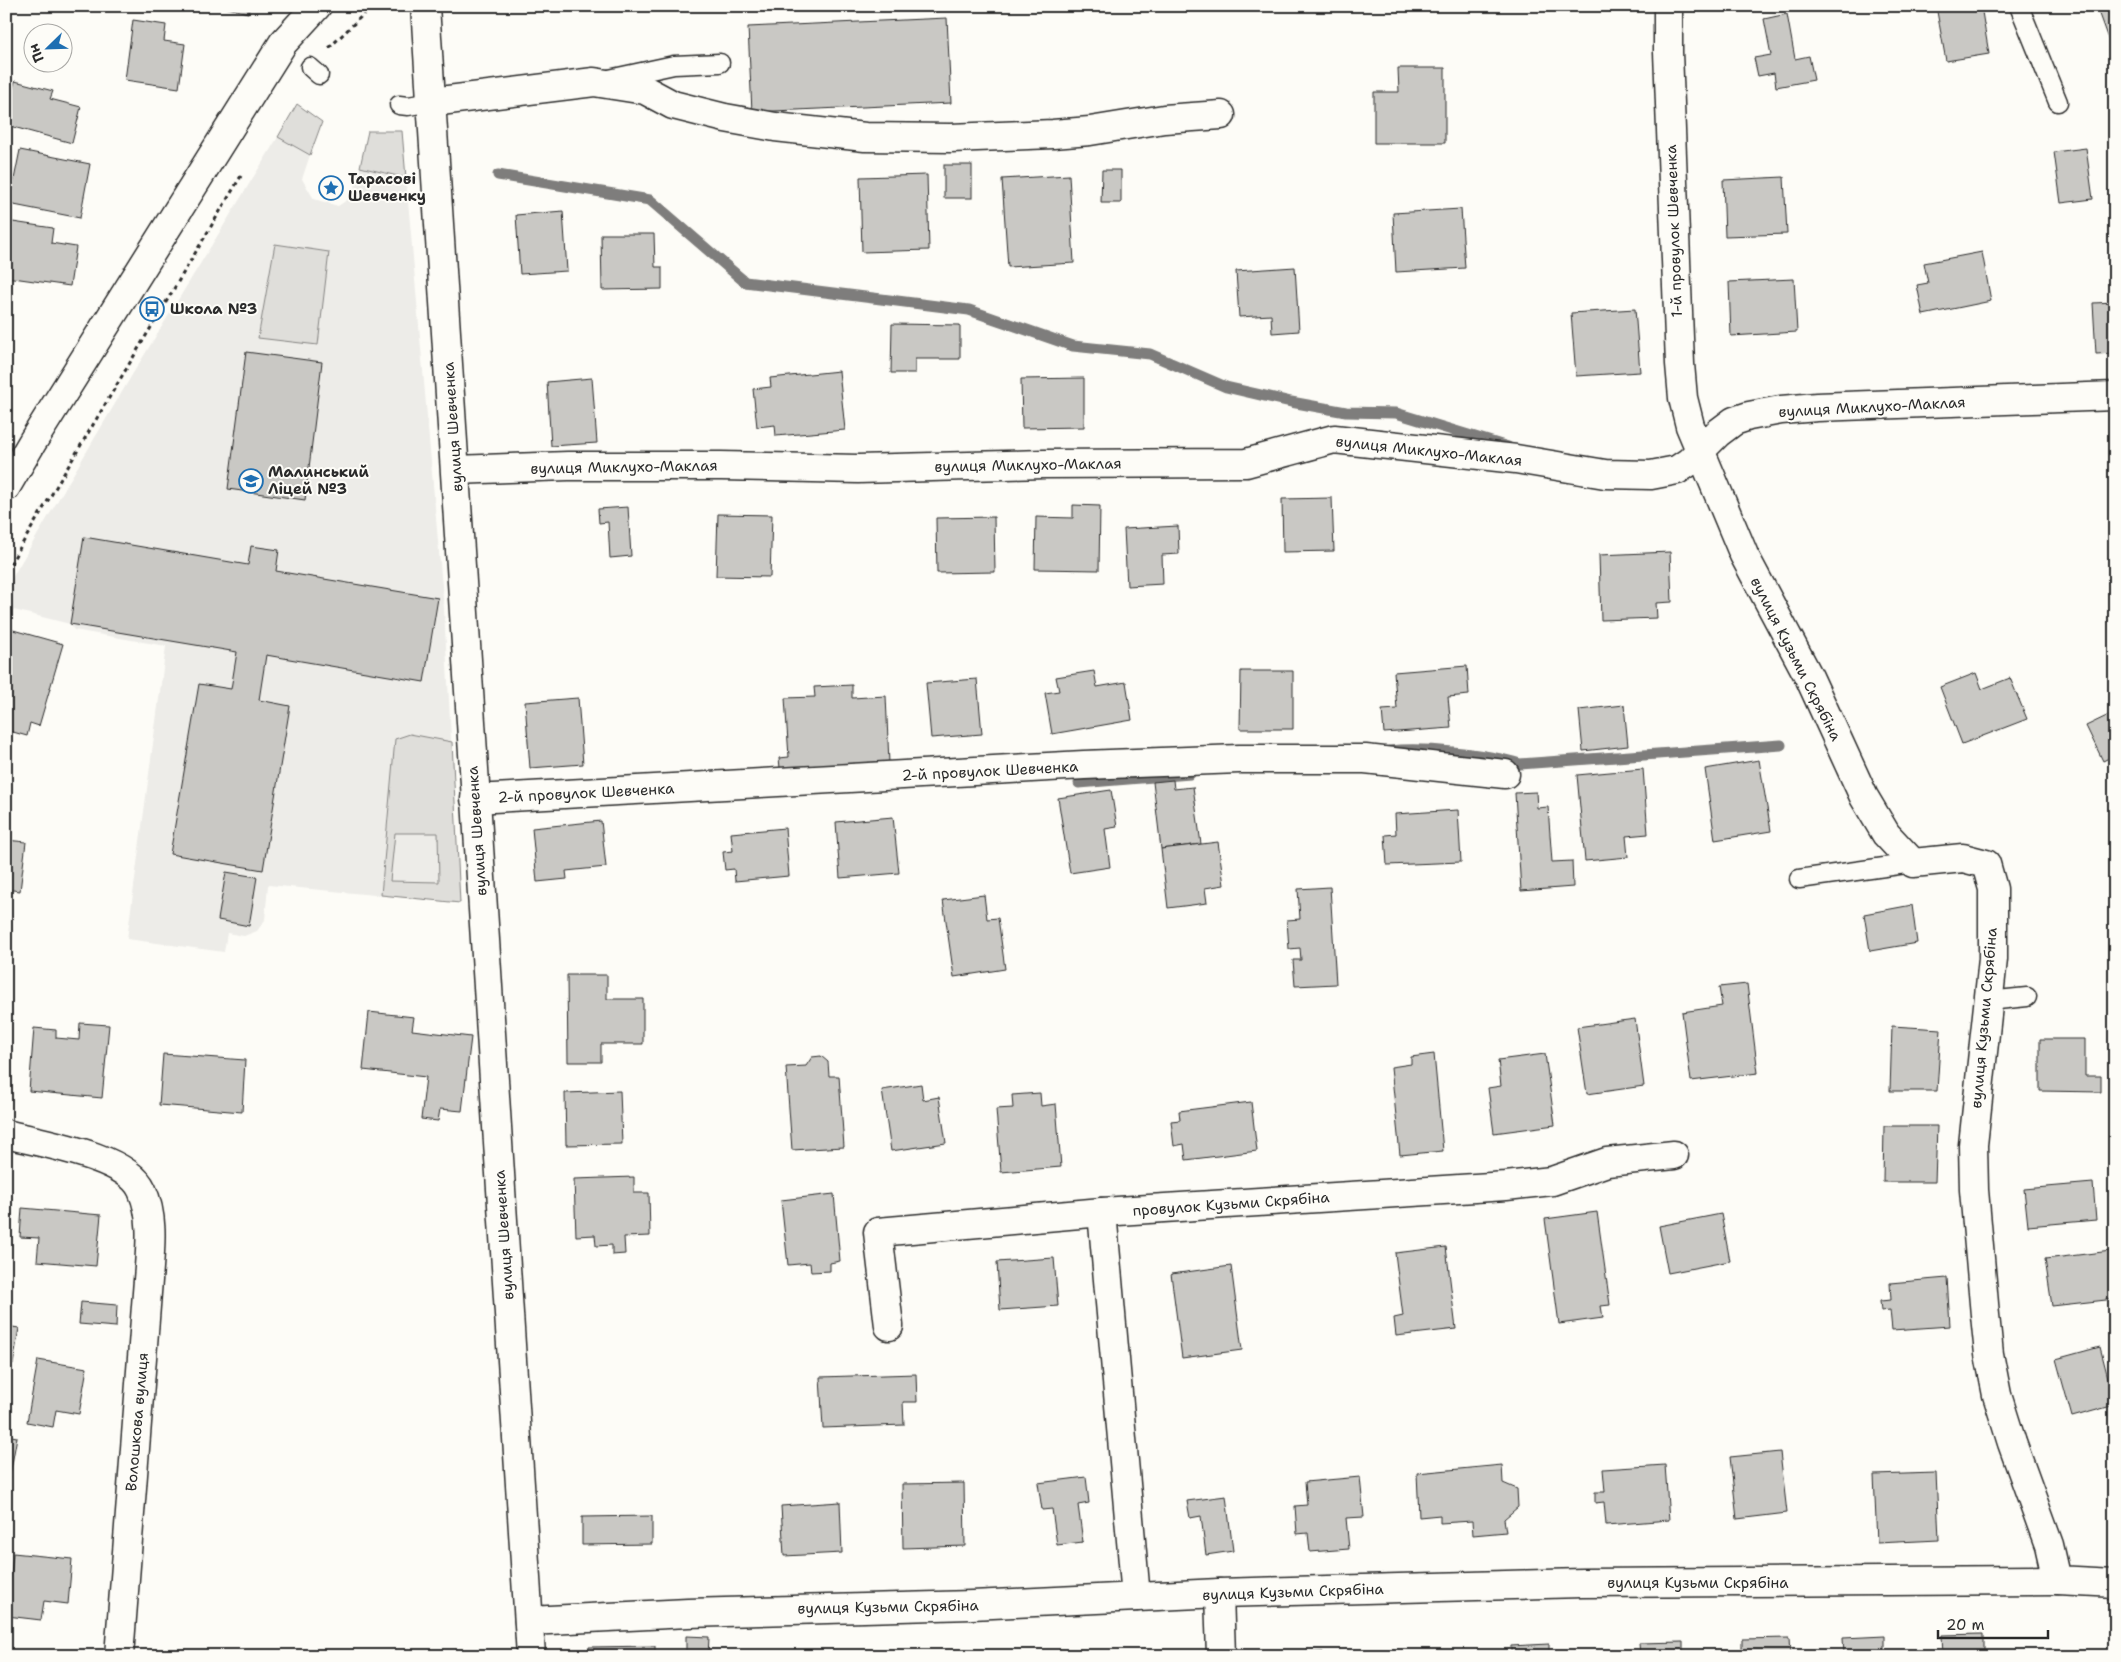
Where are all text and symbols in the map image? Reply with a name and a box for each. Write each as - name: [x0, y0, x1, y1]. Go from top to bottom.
- north arrow: [22, 22, 72, 72]
- text: Пн: [24, 41, 48, 65]
- street label: 1-й провулок Шевченка: [1661, 144, 1687, 318]
- place label: Тарасові Шевченку: [348, 169, 426, 206]
- place icon: Тарасові Шевченку: [318, 175, 344, 201]
- bus stop icon: Школа №3: [139, 296, 165, 322]
- place label: Школа №3: [170, 299, 257, 319]
- street label: вулиця Шевченка: [438, 361, 468, 493]
- street label: вулиця Миклухо-Маклая: [1778, 392, 1966, 422]
- street label: вулиця Миклухо-Маклая: [1335, 431, 1523, 471]
- street label: вулиця Миклухо-Маклая: [934, 453, 1122, 477]
- street label: вулиця Миклухо-Маклая: [530, 455, 718, 479]
- place label: Малинський Ліцей №3: [268, 462, 369, 499]
- school or university icon: Малинський Ліцей №3: [238, 468, 264, 494]
- street label: вулиця Кузьми Скрябіна: [1746, 574, 1846, 745]
- street label: 2-й провулок Шевченка: [901, 756, 1079, 786]
- street label: вулиця Шевченка: [462, 765, 492, 897]
- street label: 2-й провулок Шевченка: [497, 778, 675, 808]
- street label: вулиця Кузьми Скрябіна: [1966, 926, 2002, 1109]
- street label: вулиця Шевченка: [489, 1169, 519, 1301]
- street label: провулок Кузьми Скрябіна: [1132, 1187, 1331, 1221]
- street label: Волошкова вулиця: [121, 1352, 153, 1492]
- street label: вулиця Кузьми Скрябіна: [1607, 1573, 1789, 1593]
- street label: вулиця Кузьми Скрябіна: [1202, 1579, 1385, 1605]
- street label: вулиця Кузьми Скрябіна: [797, 1595, 980, 1619]
- scale bar: [1938, 1607, 2048, 1639]
- text: 20 m: [1946, 1615, 1985, 1635]

